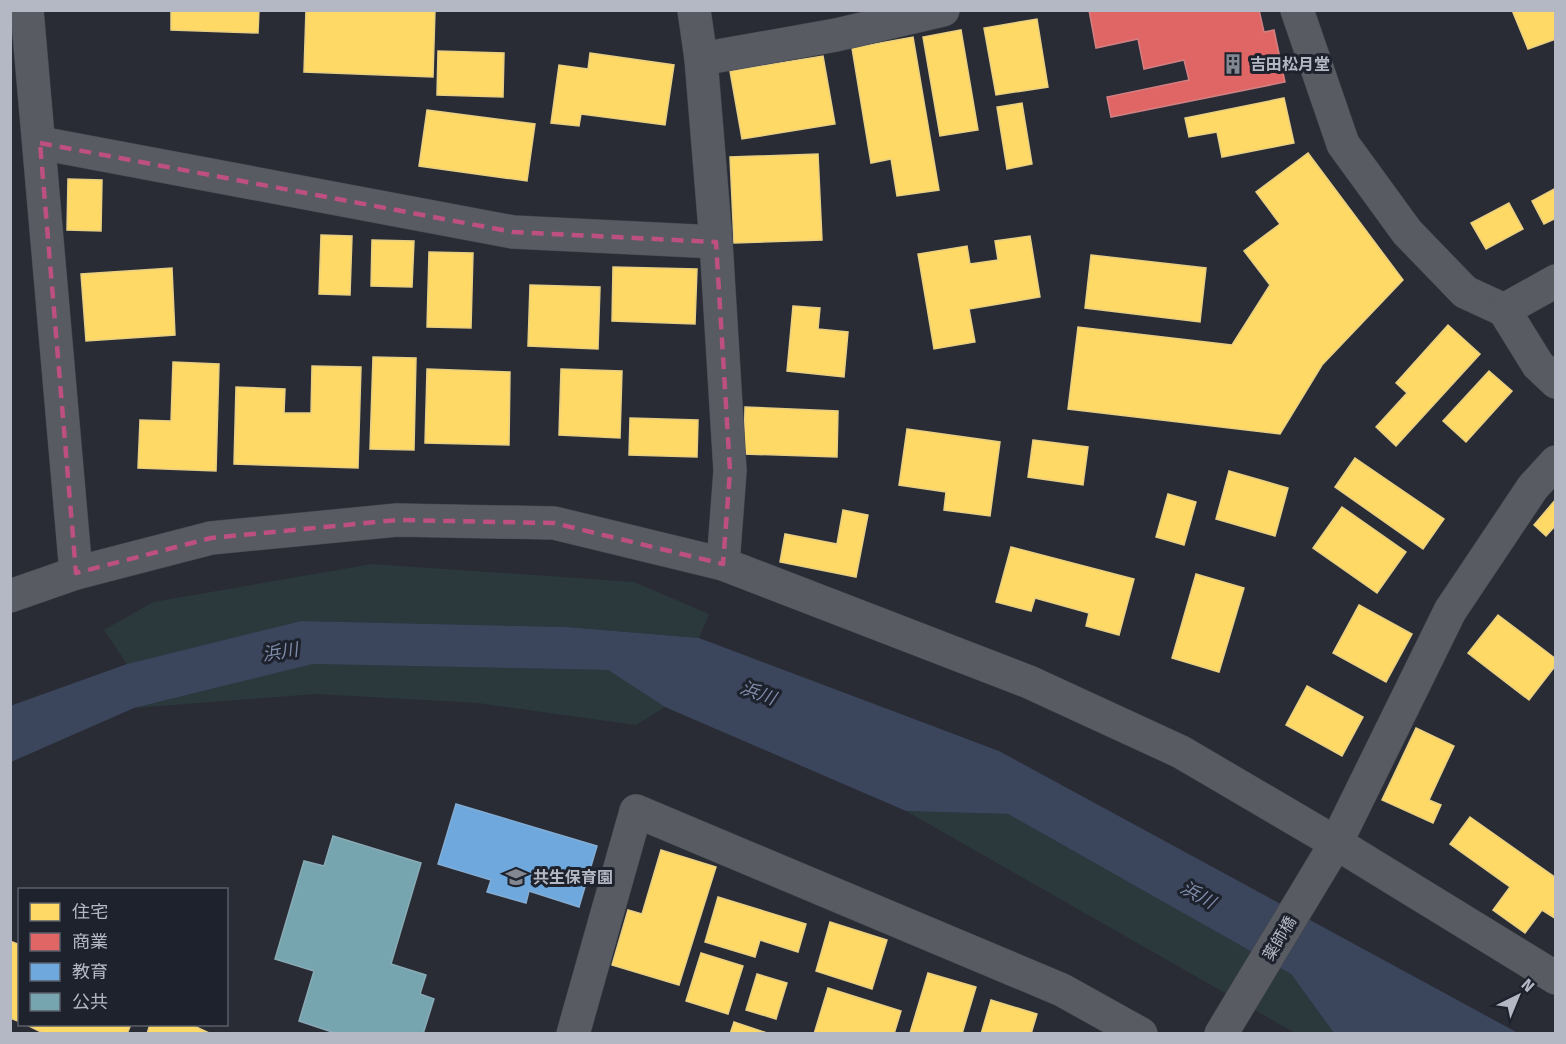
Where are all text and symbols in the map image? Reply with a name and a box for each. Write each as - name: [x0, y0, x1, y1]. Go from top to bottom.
- building icon: 吉田松月堂: [1221, 52, 1245, 76]
- place label: 吉田松月堂: [1250, 55, 1330, 74]
- water label: 浜川: [261, 638, 301, 666]
- water label: 浜川: [737, 677, 781, 710]
- school or university icon: 共生保育園: [504, 865, 528, 889]
- place label: 共生保育園: [533, 868, 613, 887]
- water label: 浜川: [1177, 877, 1221, 914]
- legend: [18, 888, 228, 1026]
- text: 住宅: [72, 901, 108, 923]
- street label: 薬師橋: [1259, 913, 1300, 964]
- text: 商業: [72, 931, 108, 953]
- text: 教育: [72, 961, 108, 983]
- north arrow: [1488, 966, 1548, 1026]
- text: N: [1518, 975, 1538, 996]
- text: 公共: [72, 991, 108, 1013]

